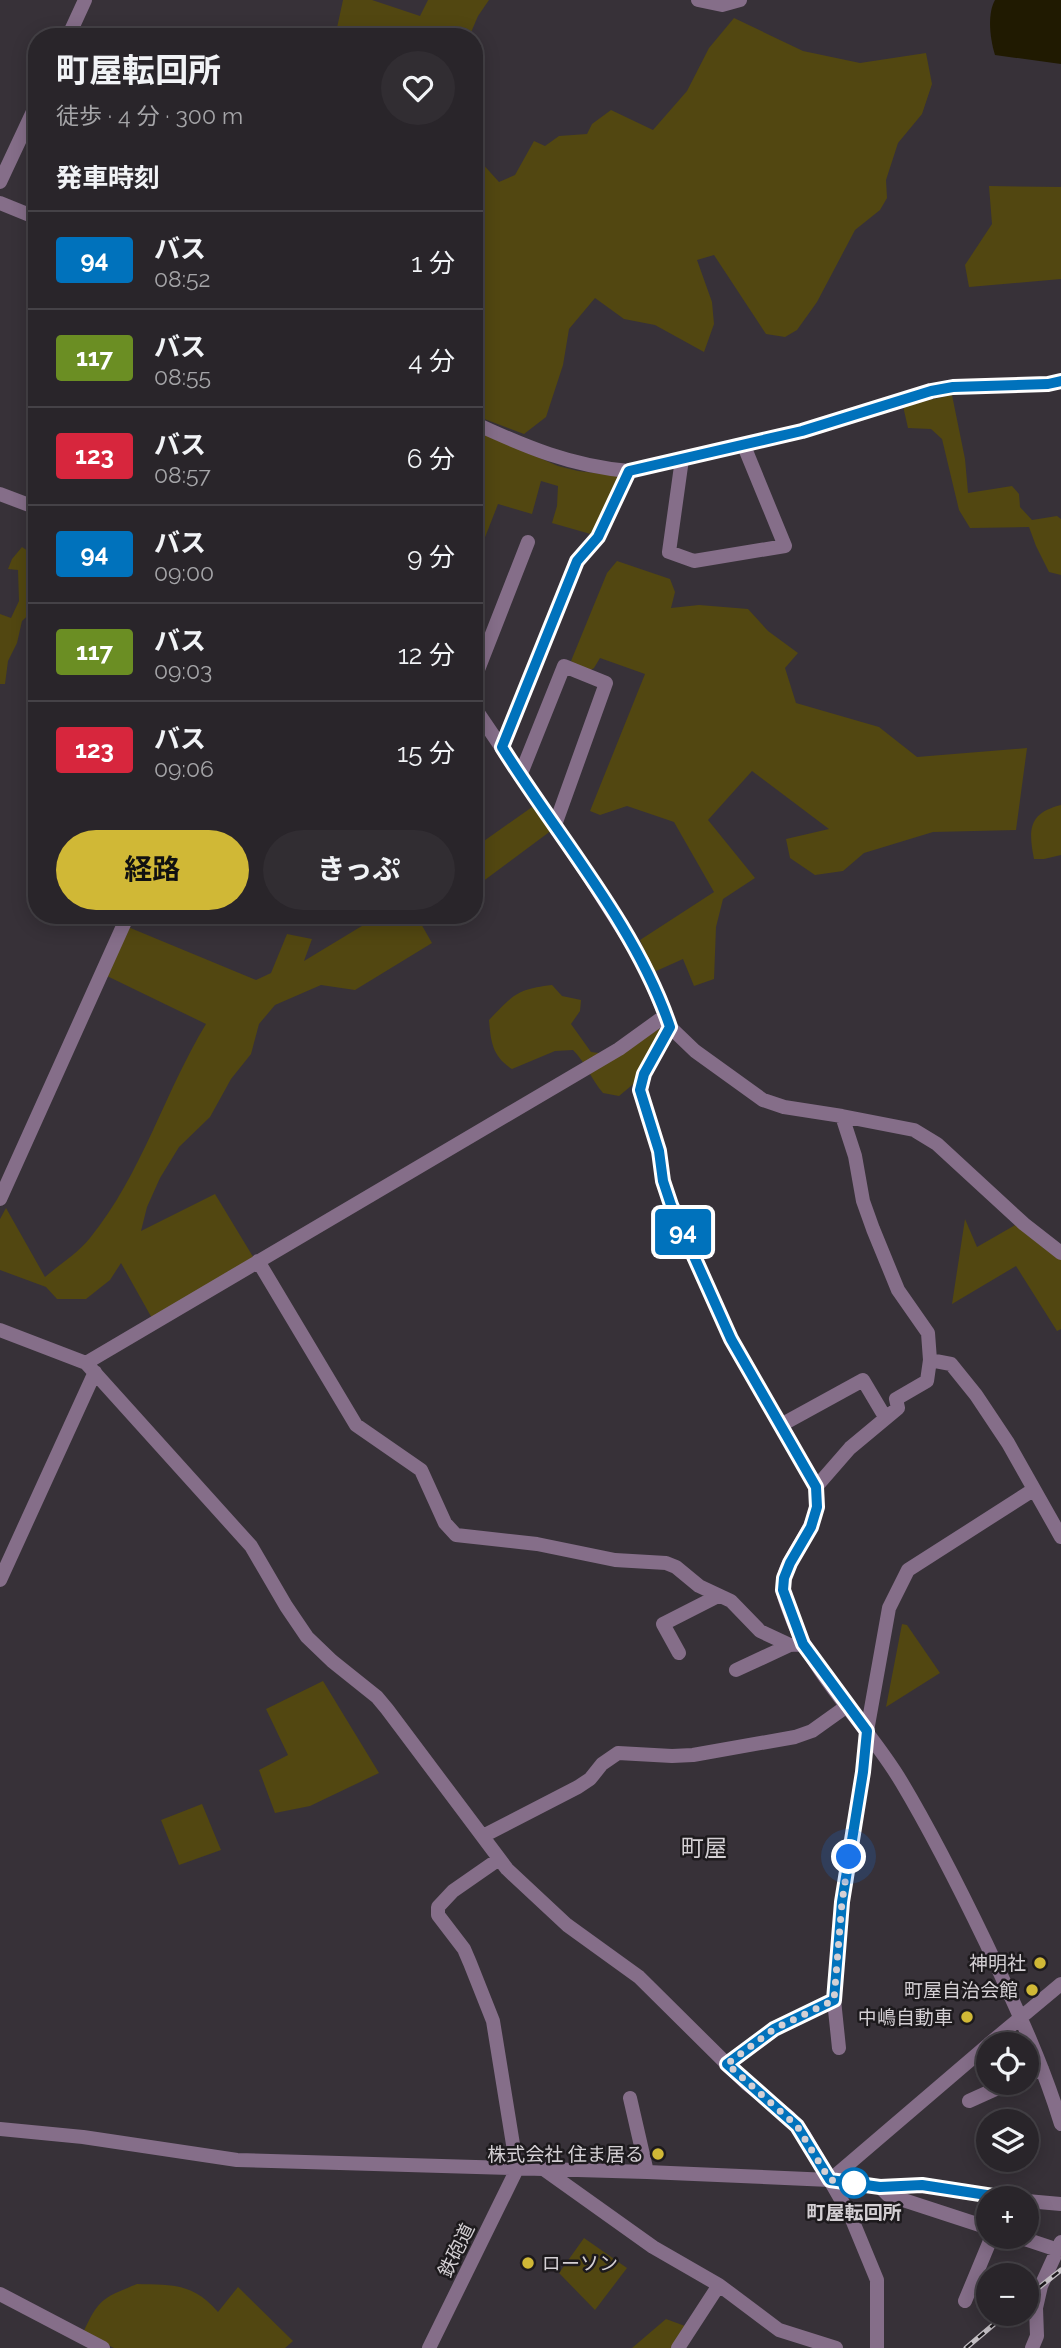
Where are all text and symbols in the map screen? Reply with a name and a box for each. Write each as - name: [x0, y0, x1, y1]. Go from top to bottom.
- text: 町屋転回所: [56, 51, 221, 90]
- button: heart: [381, 51, 455, 125]
- text: 徒歩 · 4 分 · 300 m: [56, 102, 243, 129]
- text: 発車時刻: [56, 163, 160, 193]
- text: バス: [154, 234, 206, 264]
- text: 94: [81, 245, 108, 274]
- text: 1 分: [411, 248, 455, 278]
- text: 08:52: [154, 265, 211, 292]
- text: バス: [154, 332, 206, 362]
- text: 117: [76, 343, 113, 372]
- text: 4 分: [408, 346, 455, 376]
- text: 08:55: [154, 363, 211, 390]
- text: バス: [154, 430, 206, 460]
- text: 123: [75, 441, 114, 470]
- text: 6 分: [407, 444, 455, 474]
- text: 08:57: [154, 461, 211, 488]
- text: バス: [154, 528, 206, 558]
- text: 94: [81, 539, 108, 568]
- text: 9 分: [407, 542, 455, 572]
- text: 09:00: [154, 559, 214, 586]
- text: バス: [154, 626, 206, 656]
- text: 117: [76, 637, 113, 666]
- text: 12 分: [398, 640, 455, 670]
- text: 09:03: [154, 657, 212, 684]
- text: バス: [154, 724, 206, 754]
- text: 123: [75, 735, 114, 764]
- text: 15 分: [397, 738, 455, 768]
- text: 09:06: [154, 755, 214, 782]
- button: 経路: [56, 830, 249, 910]
- button: きっぷ: [263, 830, 455, 910]
- line badge: 94: [652, 1209, 714, 1255]
- text: 94: [669, 1217, 697, 1246]
- district label: 町屋: [681, 1834, 727, 1861]
- your location: [831, 1839, 866, 1874]
- place label: 神明社: [969, 1952, 1026, 1974]
- marker: 神明社: [1032, 1955, 1048, 1971]
- place label: 町屋自治会館: [904, 1979, 1018, 2001]
- marker: 町屋自治会館: [1024, 1982, 1040, 1998]
- place label: 中嶋自動車: [858, 2006, 953, 2028]
- marker: 中嶋自動車: [959, 2009, 975, 2025]
- map controls: [976, 2032, 1039, 2326]
- button: locate: [976, 2032, 1039, 2095]
- button: layers: [976, 2109, 1039, 2172]
- place label: 株式会社 住ま居る: [487, 2143, 644, 2165]
- marker: 株式会社 住ま居る: [650, 2146, 666, 2162]
- marker: 町屋転回所: [839, 2168, 869, 2198]
- button: +: [976, 2186, 1039, 2249]
- place label: 町屋転回所: [806, 2201, 902, 2223]
- street label: 鉄砲道: [434, 2220, 478, 2280]
- place label: ローソン: [542, 2252, 618, 2274]
- marker: ローソン: [520, 2255, 536, 2271]
- button: −: [976, 2263, 1039, 2326]

